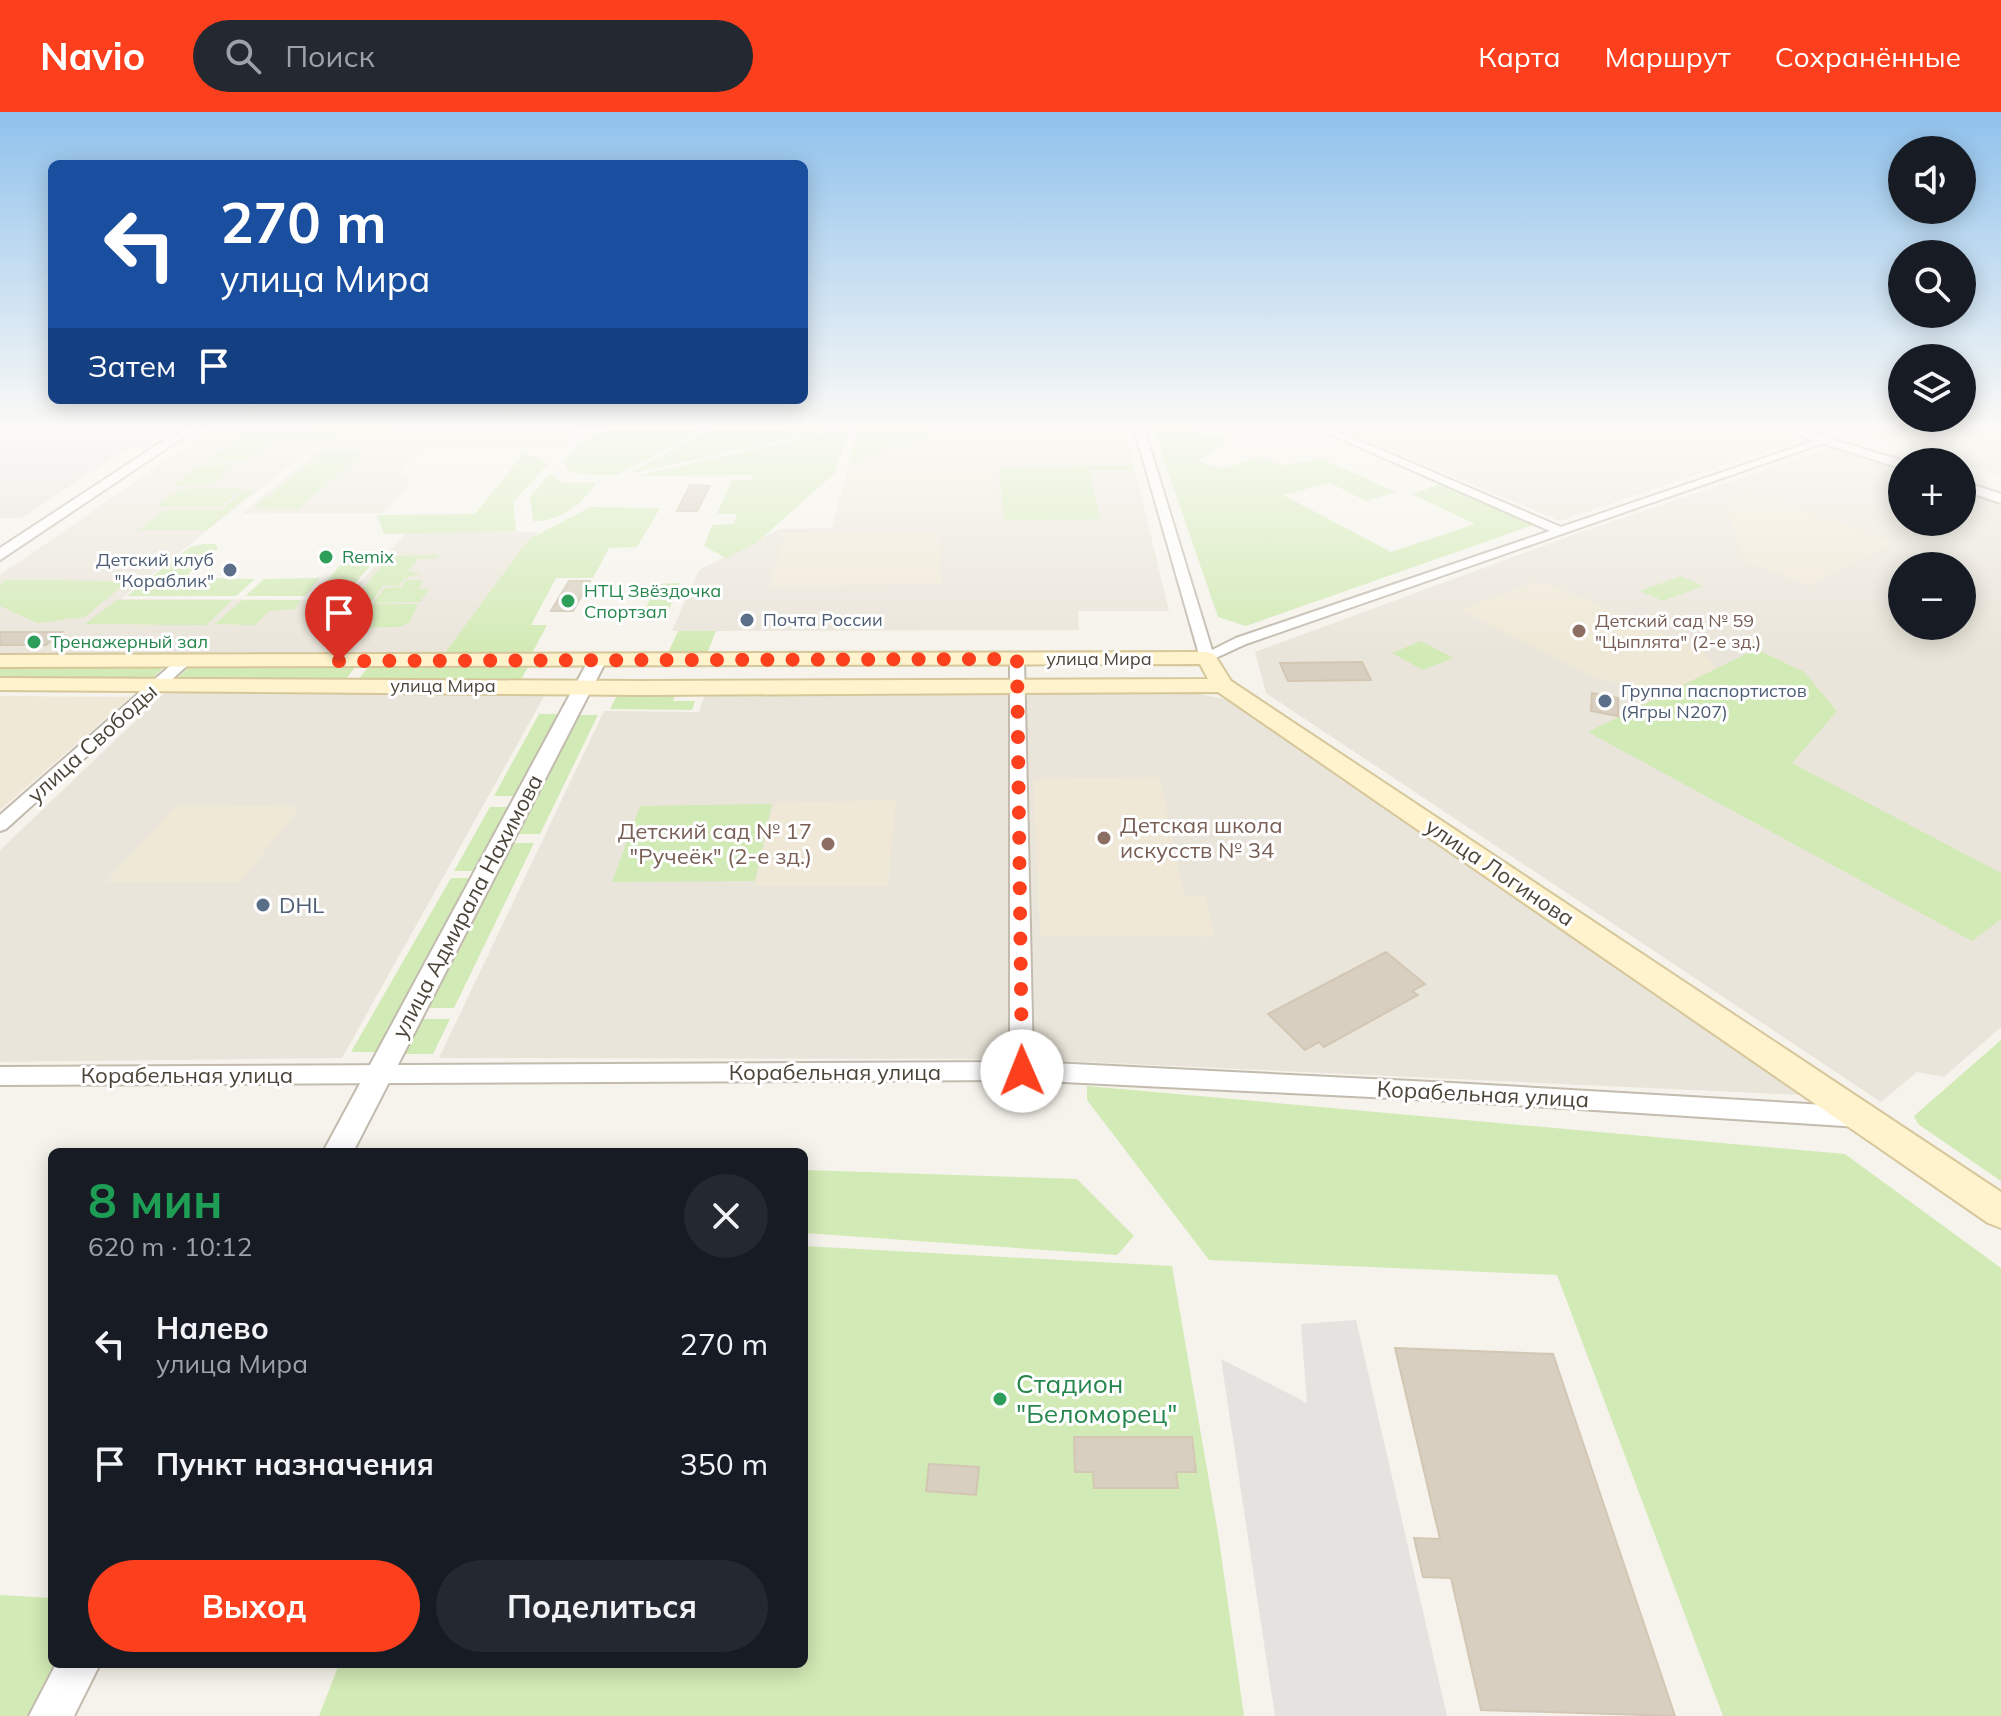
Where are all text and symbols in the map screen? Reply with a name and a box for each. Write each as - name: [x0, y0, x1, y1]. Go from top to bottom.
- search box: [193, 20, 753, 92]
- text: Navio: [40, 32, 145, 80]
- icon: search: [221, 34, 265, 78]
- text: Поиск: [285, 37, 375, 75]
- text: Карта: [1478, 39, 1561, 74]
- text: Маршрут: [1605, 39, 1731, 74]
- text: Сохранённые: [1775, 39, 1961, 74]
- map controls: [1888, 136, 1976, 640]
- button: sound: [1888, 136, 1976, 224]
- text: 270 m: [220, 187, 387, 257]
- icon: left: [88, 192, 192, 296]
- button: search: [1888, 240, 1976, 328]
- text: улица Мира: [220, 256, 431, 301]
- icon: arrive: [192, 344, 236, 388]
- button: layers: [1888, 344, 1976, 432]
- text: Затем: [88, 347, 176, 385]
- button: +: [1888, 448, 1976, 536]
- place label: Remix: [342, 545, 394, 568]
- place label: Детский клуб "Кораблик": [96, 548, 214, 592]
- marker: Remix: [317, 548, 335, 566]
- button: −: [1888, 552, 1976, 640]
- marker: Детский клуб "Кораблик": [221, 561, 239, 579]
- pin: [305, 579, 373, 661]
- place label: НТЦ Звёздочка Спортзал: [584, 579, 721, 623]
- icon: arrive: [317, 591, 361, 635]
- marker: НТЦ Звёздочка Спортзал: [559, 592, 577, 610]
- place label: Почта России: [763, 608, 883, 631]
- place label: Детский сад № 59 "Цыплята" (2-е зд.): [1595, 609, 1761, 653]
- marker: Почта России: [738, 611, 756, 629]
- marker: Детский сад № 59 "Цыплята" (2-е зд.): [1570, 622, 1588, 640]
- place label: Тренажерный зал: [50, 630, 208, 653]
- marker: Тренажерный зал: [25, 633, 43, 651]
- street label: улица Мира: [1046, 647, 1152, 670]
- street label: улица Мира: [390, 674, 496, 697]
- street label: улица Свободы: [21, 677, 163, 809]
- place label: Группа паспортистов (Ягры N207): [1621, 679, 1807, 723]
- marker: Группа паспортистов (Ягры N207): [1596, 692, 1614, 710]
- street label: улица Адмирала Нахимова: [385, 769, 549, 1043]
- place label: Детская школа искусств № 34: [1120, 811, 1283, 864]
- street label: улица Логинова: [1420, 812, 1580, 932]
- place label: Детский сад № 17 "Ручеёк" (2-е зд.): [618, 817, 812, 870]
- marker: Детская школа искусств № 34: [1095, 829, 1113, 847]
- marker: Детский сад № 17 "Ручеёк" (2-е зд.): [819, 835, 837, 853]
- place label: DHL: [279, 891, 324, 919]
- marker: DHL: [254, 896, 272, 914]
- position arrow: [980, 1029, 1064, 1113]
- street label: Корабельная улица: [729, 1058, 941, 1086]
- street label: Корабельная улица: [81, 1061, 293, 1089]
- street label: Корабельная улица: [1376, 1074, 1590, 1114]
- text: 8 мин: [88, 1170, 223, 1230]
- button: close: [684, 1174, 768, 1258]
- text: 620 m · 10:12: [88, 1230, 252, 1263]
- text: Налево: [156, 1309, 269, 1347]
- icon: left: [88, 1322, 132, 1366]
- text: 270 m: [680, 1325, 768, 1363]
- text: улица Мира: [156, 1347, 308, 1380]
- place label: Стадион "Беломорец": [1016, 1367, 1177, 1430]
- marker: Стадион "Беломорец": [991, 1390, 1009, 1408]
- icon: arrive: [88, 1442, 132, 1486]
- text: Пункт назначения: [156, 1445, 434, 1483]
- text: 350 m: [680, 1445, 768, 1483]
- button: Выход: [88, 1560, 420, 1652]
- button: Поделиться: [436, 1560, 768, 1652]

